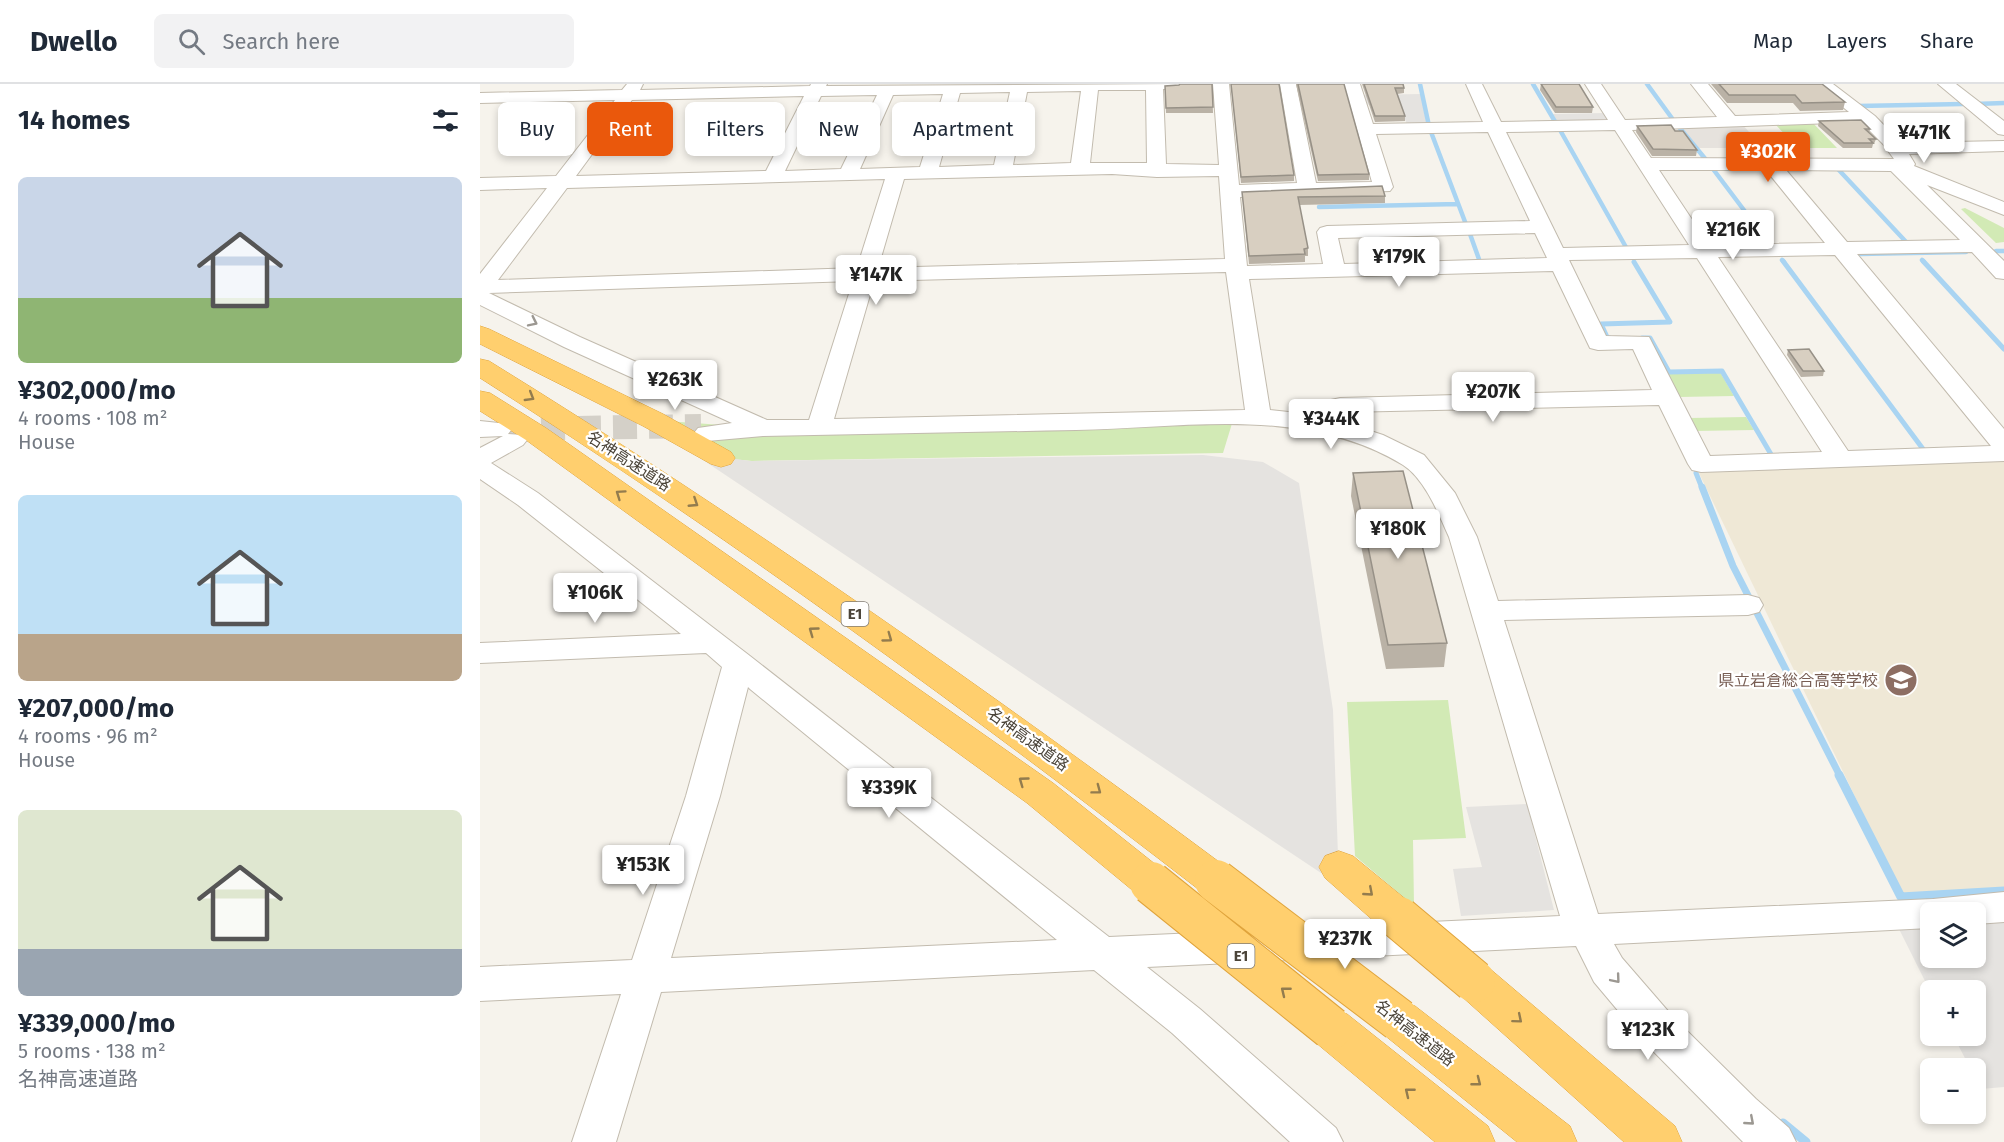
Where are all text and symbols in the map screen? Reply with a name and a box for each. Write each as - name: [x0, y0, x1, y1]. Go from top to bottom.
- search box: [154, 14, 574, 68]
- text: Dwello: [30, 25, 118, 58]
- icon: search: [175, 25, 208, 58]
- text: Search here: [223, 28, 340, 55]
- text: Map: [1753, 28, 1793, 54]
- text: Layers: [1826, 28, 1887, 54]
- text: Share: [1920, 28, 1974, 54]
- chip: Buy: [498, 102, 575, 156]
- chip: Rent: [587, 102, 673, 156]
- chip: Filters: [685, 102, 785, 156]
- chip: New: [797, 102, 880, 156]
- chip: Apartment: [892, 102, 1035, 156]
- icon: filters: [429, 104, 462, 137]
- text: 14 homes: [18, 105, 130, 136]
- pin: ¥471K: [1882, 113, 1966, 164]
- text: ¥471K: [1898, 120, 1950, 144]
- pin: ¥302K: [1726, 132, 1810, 183]
- text: ¥302K: [1740, 139, 1796, 163]
- pin: ¥216K: [1691, 210, 1775, 261]
- icon: home: [186, 216, 294, 324]
- text: ¥216K: [1706, 217, 1760, 241]
- pin: ¥179K: [1357, 237, 1441, 288]
- text: ¥179K: [1373, 244, 1426, 268]
- pin: ¥147K: [834, 255, 918, 306]
- text: ¥147K: [850, 262, 902, 286]
- one-way arrow: [526, 315, 537, 327]
- pin: ¥263K: [633, 360, 717, 411]
- text: ¥263K: [647, 367, 703, 391]
- pin: ¥207K: [1451, 372, 1535, 423]
- text: ¥302,000/mo: [18, 375, 176, 406]
- text: ¥207K: [1466, 379, 1520, 403]
- one-way arrow: [524, 390, 534, 402]
- pin: ¥344K: [1289, 399, 1373, 450]
- text: 4 rooms · 108 m²: [18, 406, 167, 430]
- text: ¥344K: [1303, 406, 1359, 430]
- street label: 名神高速道路: [584, 427, 674, 495]
- text: House: [18, 430, 75, 454]
- one-way arrow: [616, 490, 627, 501]
- one-way arrow: [687, 496, 698, 507]
- pin: ¥180K: [1356, 509, 1440, 560]
- text: ¥180K: [1370, 516, 1426, 540]
- icon: home: [186, 534, 294, 642]
- pin: ¥106K: [553, 573, 637, 624]
- text: ¥106K: [567, 580, 623, 604]
- road number: E1: [842, 602, 868, 626]
- one-way arrow: [809, 627, 820, 638]
- one-way arrow: [882, 631, 893, 642]
- school or university icon: 県立岩倉総合高等学校: [1883, 662, 1919, 698]
- place label: 県立岩倉総合高等学校: [1718, 671, 1878, 690]
- text: ¥207,000/mo: [18, 693, 174, 724]
- street label: 名神高速道路: [984, 703, 1072, 775]
- text: 4 rooms · 96 m²: [18, 724, 158, 748]
- text: House: [18, 748, 75, 772]
- pin: ¥339K: [847, 768, 931, 819]
- text: ¥339K: [861, 775, 917, 799]
- one-way arrow: [1018, 777, 1029, 788]
- one-way arrow: [1091, 782, 1102, 793]
- pin: ¥153K: [601, 845, 685, 896]
- icon: home: [186, 849, 294, 957]
- text: ¥153K: [616, 852, 670, 876]
- one-way arrow: [1362, 885, 1373, 896]
- map controls: [1920, 902, 1986, 1124]
- button: layers: [1920, 902, 1986, 968]
- pin: ¥237K: [1303, 919, 1387, 970]
- text: ¥237K: [1318, 926, 1372, 950]
- road number: E1: [1228, 944, 1254, 968]
- one-way arrow: [1609, 972, 1620, 983]
- button: +: [1920, 980, 1986, 1046]
- one-way arrow: [1281, 988, 1292, 999]
- street label: 名神高速道路: [1371, 996, 1459, 1070]
- text: ¥339,000/mo: [18, 1008, 175, 1039]
- pin: ¥123K: [1606, 1010, 1690, 1061]
- one-way arrow: [1511, 1012, 1522, 1023]
- text: ¥123K: [1621, 1017, 1675, 1041]
- text: 5 rooms · 138 m²: [18, 1039, 166, 1063]
- button: −: [1920, 1058, 1986, 1124]
- text: 名神高速道路: [18, 1067, 138, 1091]
- one-way arrow: [1471, 1075, 1482, 1086]
- one-way arrow: [1405, 1088, 1416, 1099]
- one-way arrow: [1743, 1114, 1754, 1125]

